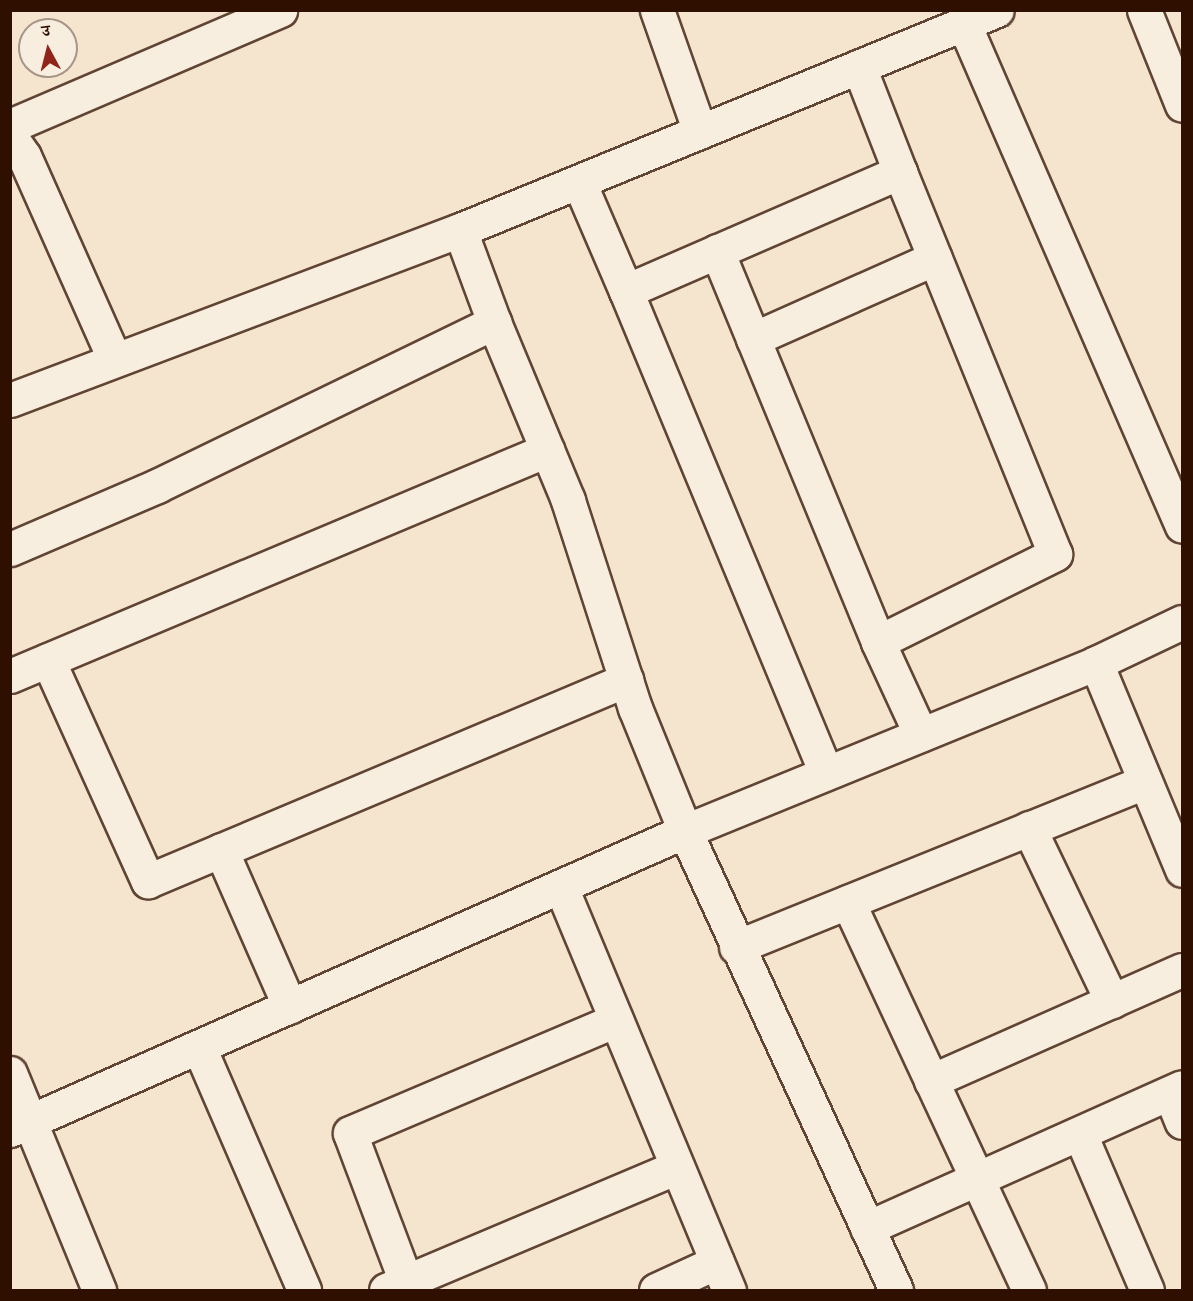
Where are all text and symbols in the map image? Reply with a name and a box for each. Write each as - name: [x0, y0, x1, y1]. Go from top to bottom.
- north arrow: [18, 18, 78, 78]
- text: उ: [41, 24, 51, 41]

